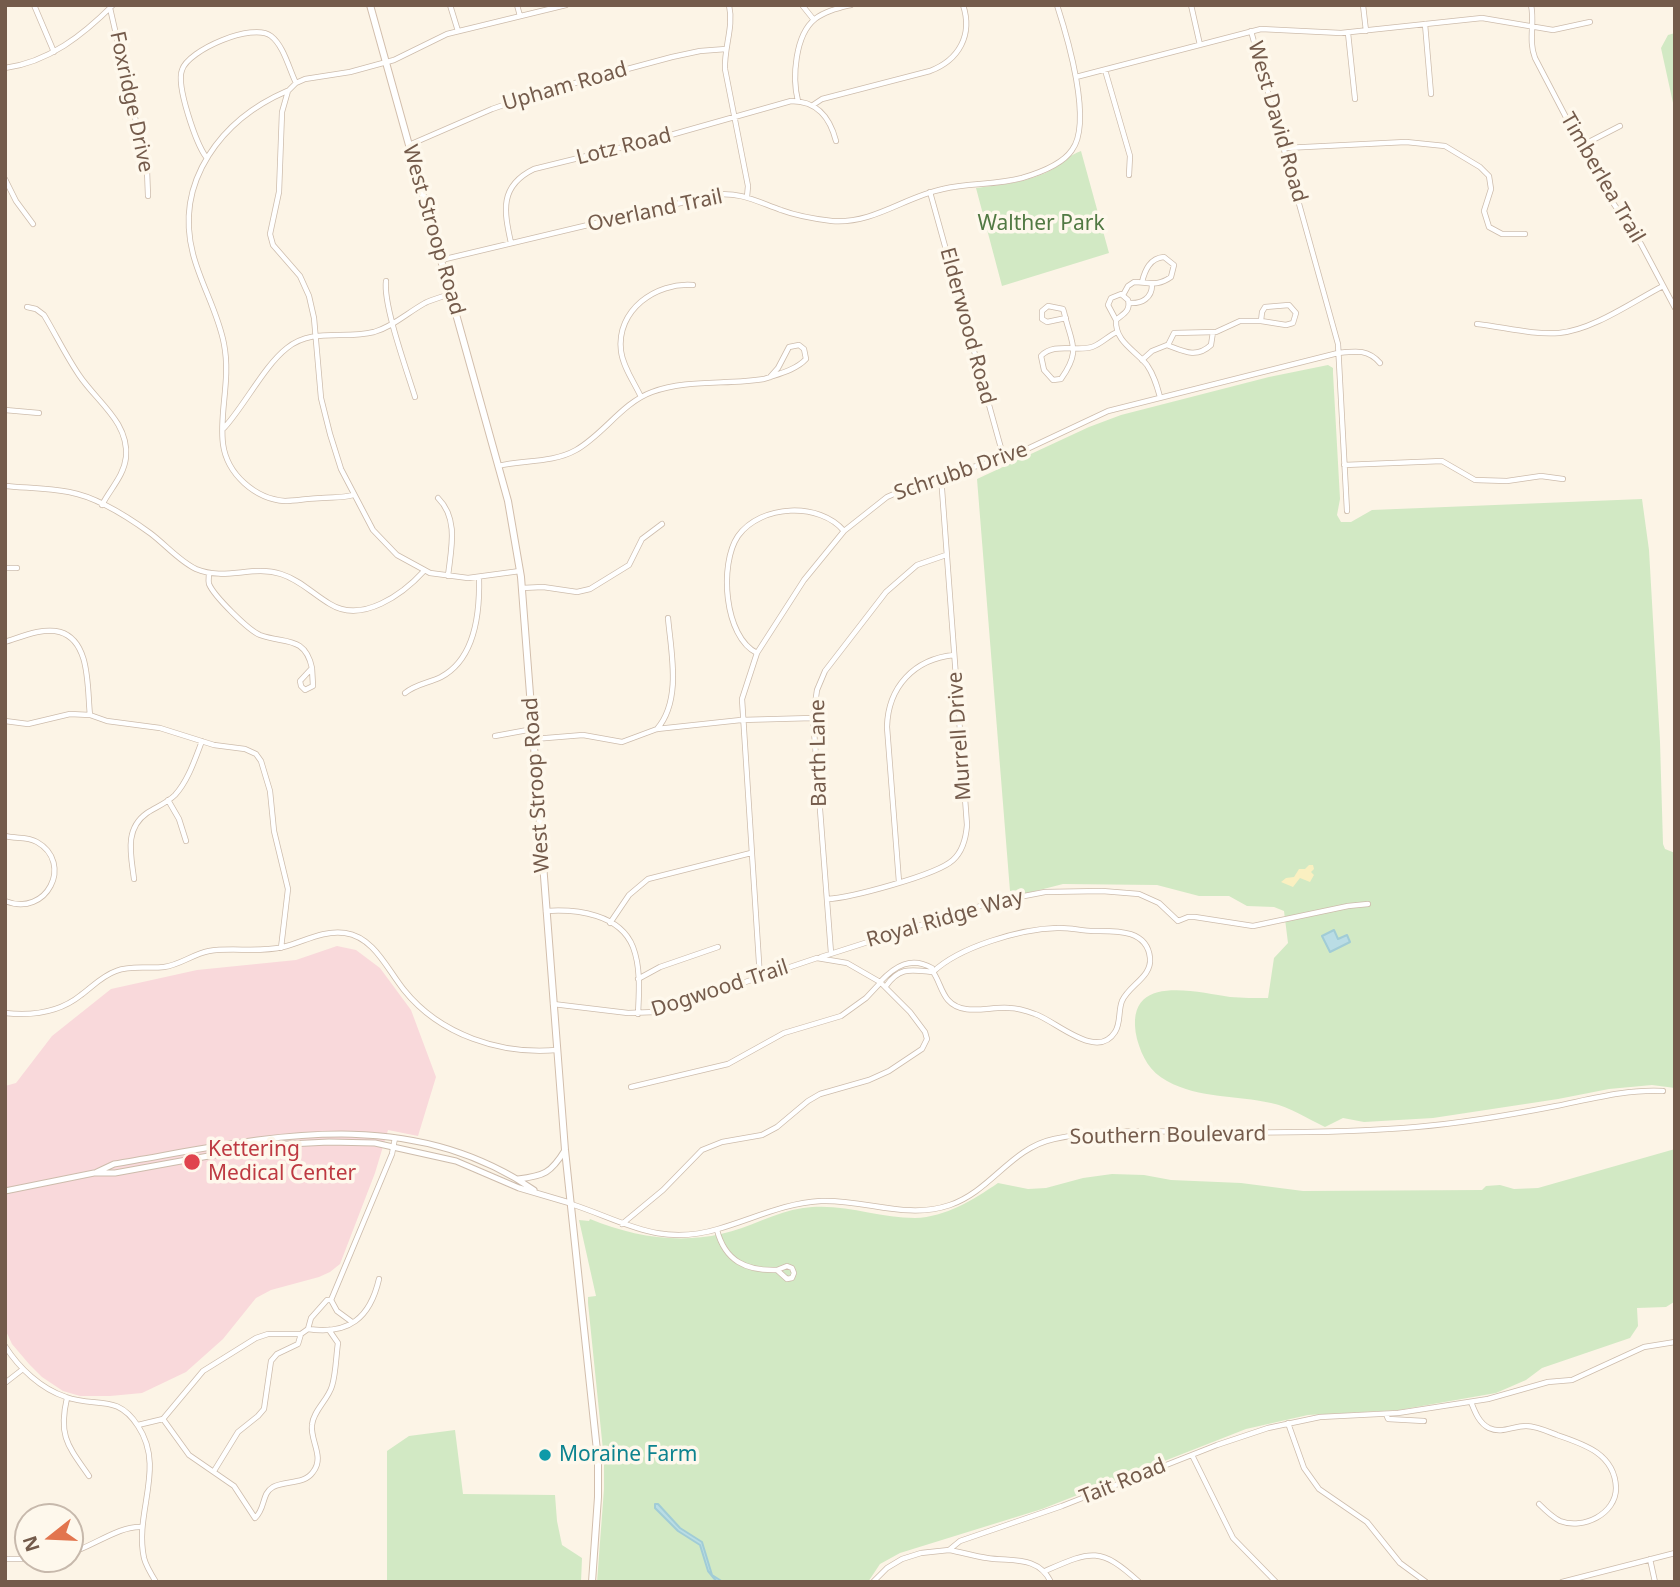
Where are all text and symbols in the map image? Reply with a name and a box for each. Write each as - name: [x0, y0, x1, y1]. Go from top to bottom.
- street label: Foxridge Drive: [104, 29, 158, 175]
- street label: West David Road: [1242, 39, 1312, 205]
- street label: Upham Road: [500, 57, 630, 117]
- street label: Timberlea Trail: [1555, 108, 1649, 248]
- street label: Lotz Road: [574, 123, 674, 171]
- street label: West Stroop Road: [397, 142, 469, 318]
- street label: Overland Trail: [585, 184, 725, 238]
- park label: Walther Park: [977, 211, 1105, 237]
- street label: Elderwood Road: [934, 245, 1000, 407]
- street label: Schrubb Drive: [891, 437, 1031, 507]
- street label: Murrell Drive: [943, 671, 977, 801]
- street label: West Stroop Road: [518, 697, 556, 873]
- street label: Barth Lane: [805, 699, 833, 807]
- street label: Royal Ridge Way: [864, 885, 1026, 953]
- street label: Dogwood Trail: [648, 955, 792, 1023]
- street label: Southern Boulevard: [1070, 1122, 1266, 1150]
- place label: Kettering Medical Center: [208, 1137, 356, 1187]
- marker: Kettering Medical Center: [182, 1152, 202, 1172]
- place label: Moraine Farm: [559, 1442, 697, 1468]
- marker: Moraine Farm: [537, 1447, 553, 1463]
- street label: Tait Road: [1076, 1453, 1170, 1511]
- north arrow: [14, 1503, 84, 1573]
- text: N: [16, 1533, 46, 1555]

